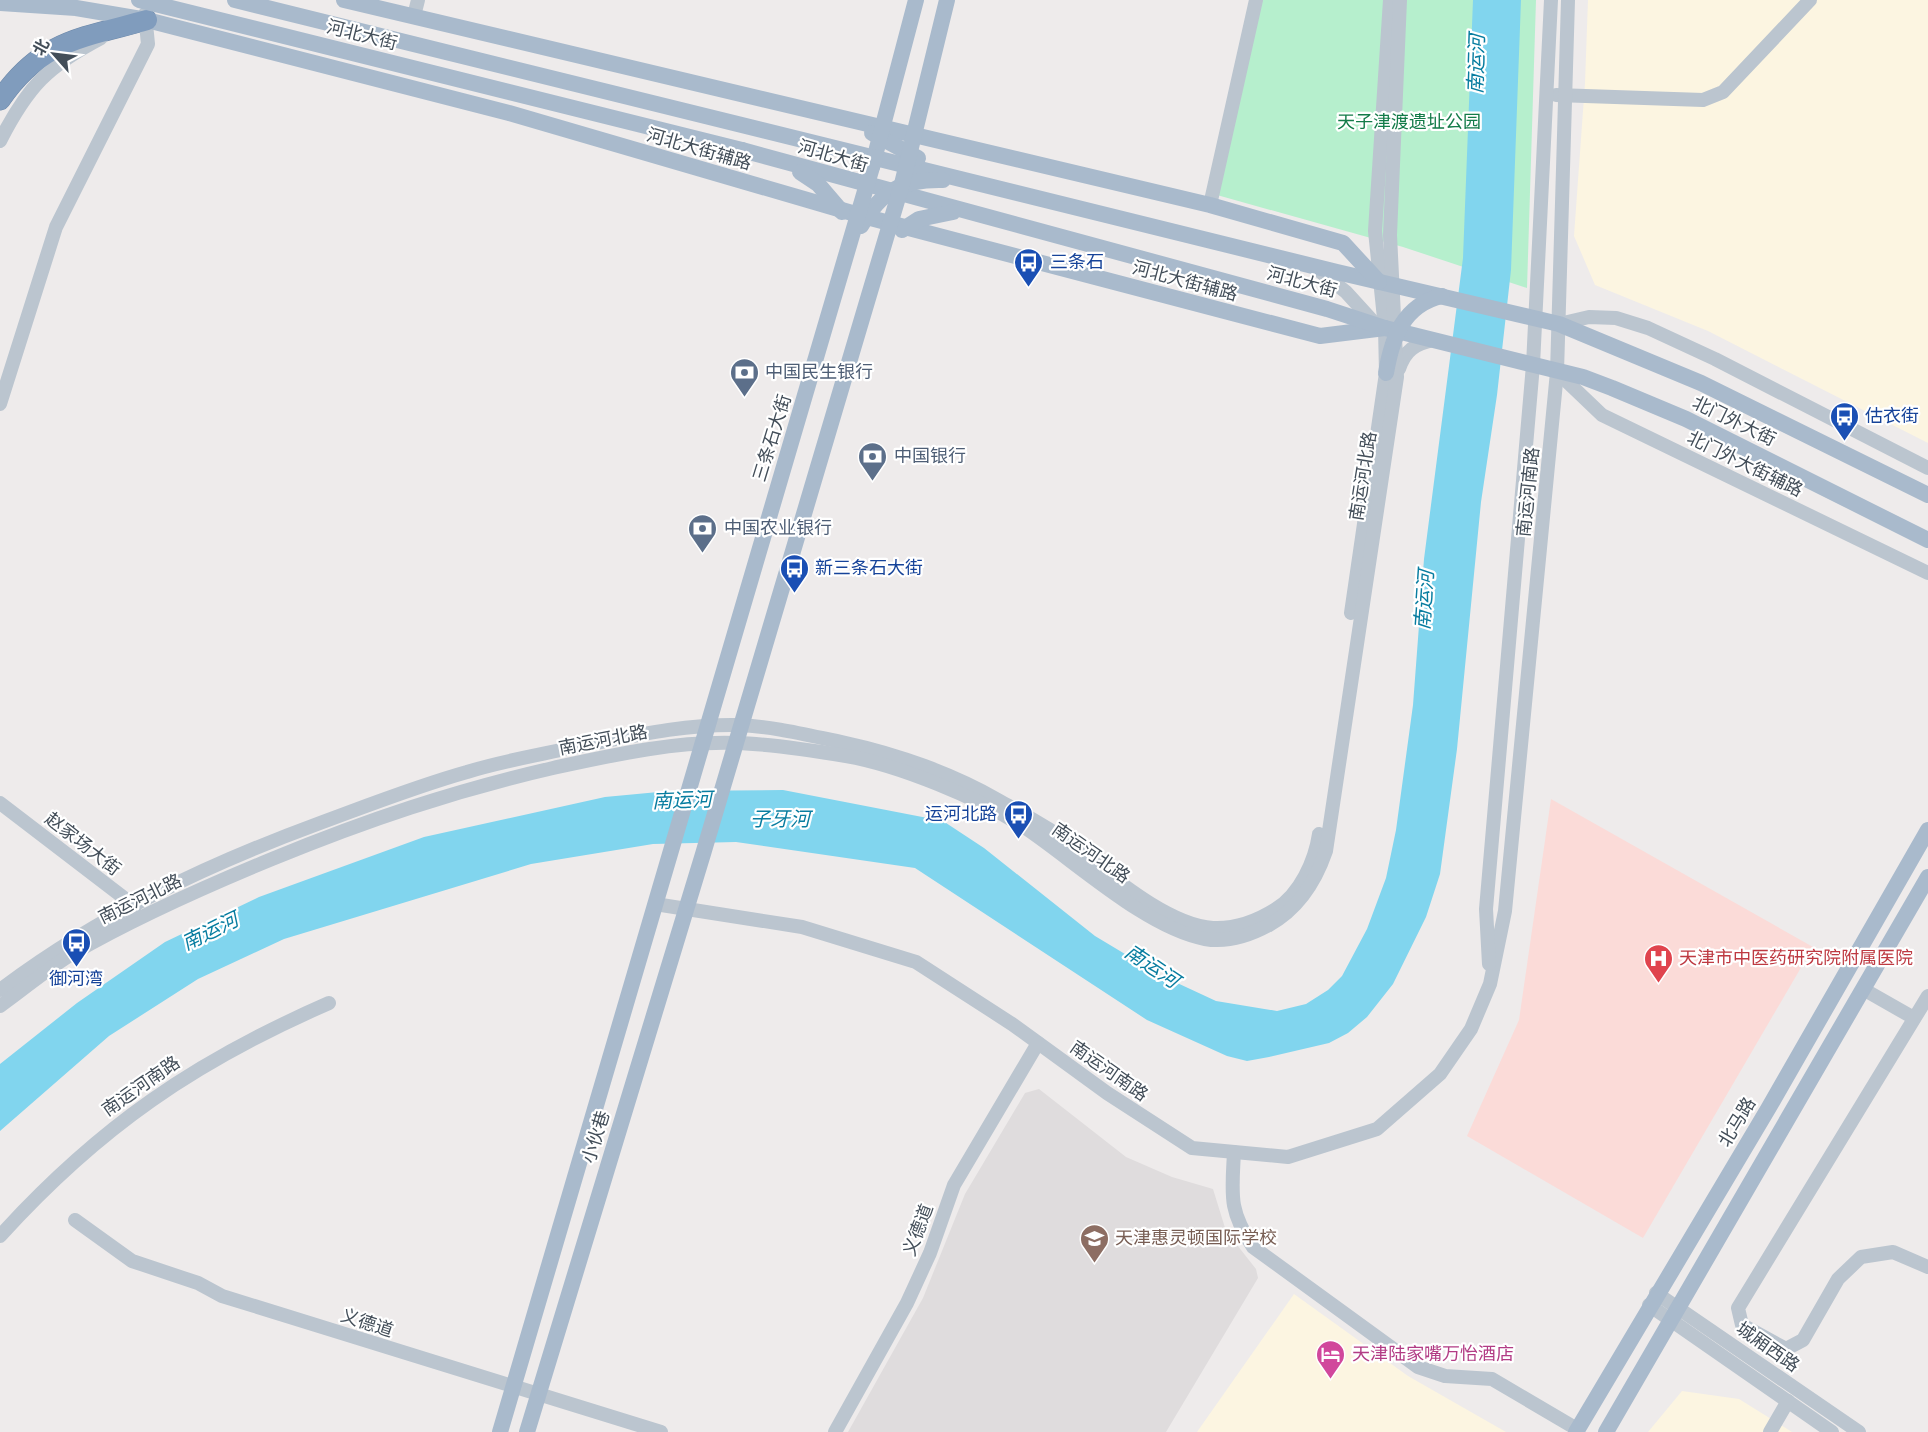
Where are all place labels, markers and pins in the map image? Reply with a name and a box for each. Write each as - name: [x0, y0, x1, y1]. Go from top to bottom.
- bus stop icon: 三条石: [1013, 246, 1045, 288]
- place label: 三条石: [1050, 251, 1104, 273]
- bank icon: 中国民生银行: [728, 356, 760, 398]
- place label: 中国民生银行: [765, 361, 873, 383]
- bus stop icon: 估衣街: [1828, 400, 1860, 442]
- place label: 估衣街: [1865, 405, 1919, 427]
- bank icon: 中国银行: [857, 440, 889, 482]
- place label: 中国银行: [894, 445, 966, 467]
- bank icon: 中国农业银行: [687, 512, 719, 554]
- place label: 中国农业银行: [724, 517, 832, 539]
- bus stop icon: 新三条石大街: [778, 552, 810, 594]
- place label: 新三条石大街: [815, 557, 923, 579]
- bus stop icon: 运河北路: [1002, 798, 1034, 840]
- place label: 运河北路: [925, 803, 997, 825]
- bus stop icon: 御河湾: [60, 926, 92, 968]
- hospital icon: 天津市中医药研究院附属医院: [1642, 942, 1674, 984]
- place label: 天津市中医药研究院附属医院: [1679, 947, 1913, 969]
- place label: 御河湾: [49, 968, 103, 990]
- school or university icon: 天津惠灵顿国际学校: [1078, 1222, 1110, 1264]
- place label: 天津惠灵顿国际学校: [1115, 1227, 1277, 1249]
- hotel icon: 天津陆家嘴万怡酒店: [1315, 1338, 1347, 1380]
- place label: 天津陆家嘴万怡酒店: [1352, 1343, 1514, 1365]

